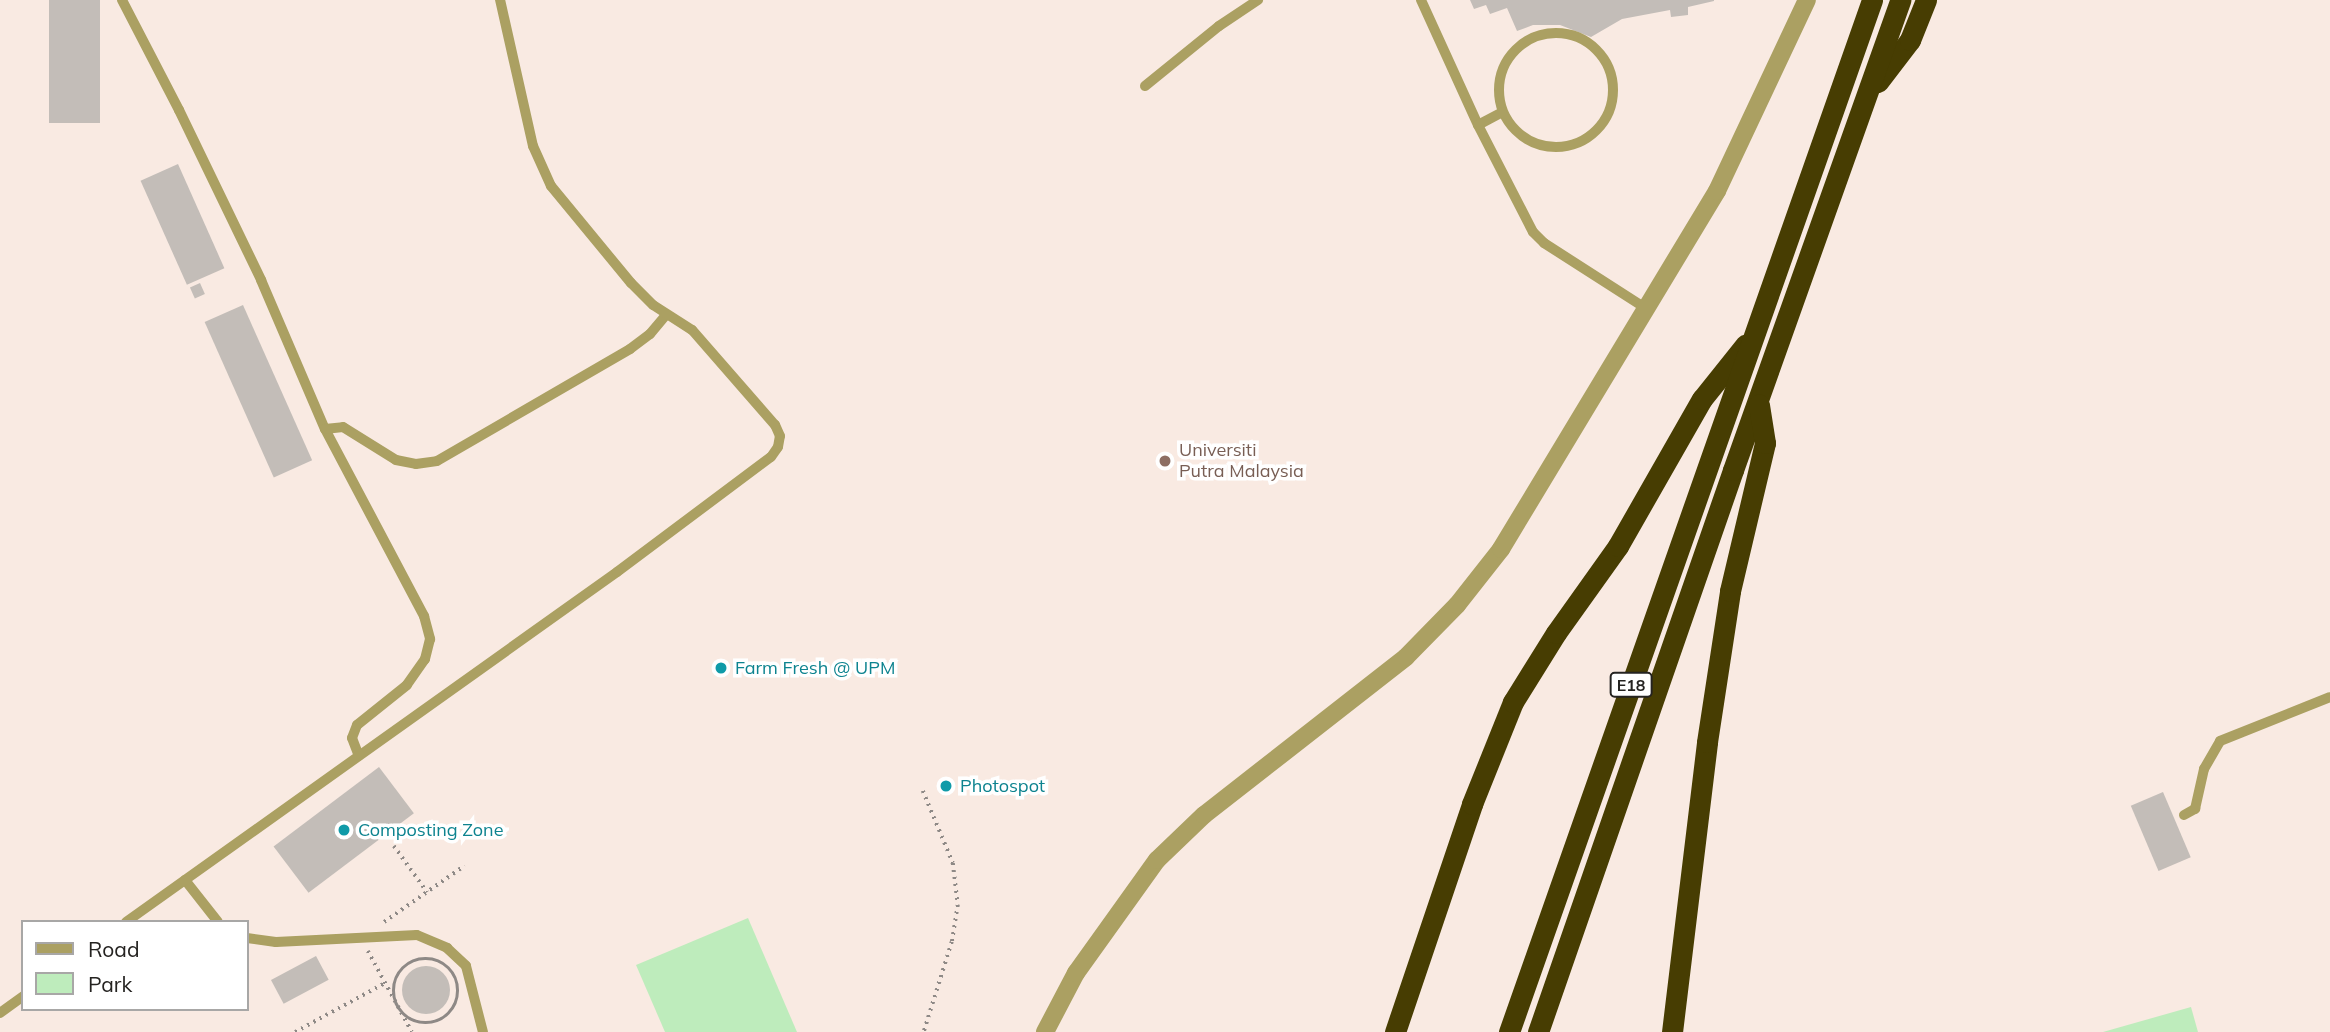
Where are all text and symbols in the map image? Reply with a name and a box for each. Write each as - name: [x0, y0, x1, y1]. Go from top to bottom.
- place label: Universiti Putra Malaysia: [1179, 440, 1304, 482]
- marker: Universiti Putra Malaysia: [1157, 453, 1173, 469]
- place label: Farm Fresh @ UPM: [735, 657, 895, 679]
- marker: Farm Fresh @ UPM: [713, 660, 729, 676]
- road number: E18: [1608, 672, 1654, 698]
- place label: Photospot: [960, 775, 1045, 797]
- marker: Photospot: [938, 778, 954, 794]
- place label: Composting Zone: [358, 819, 503, 841]
- marker: Composting Zone: [336, 822, 352, 838]
- legend: [21, 920, 248, 1011]
- text: Road: [88, 936, 139, 962]
- text: Park: [88, 971, 132, 997]

